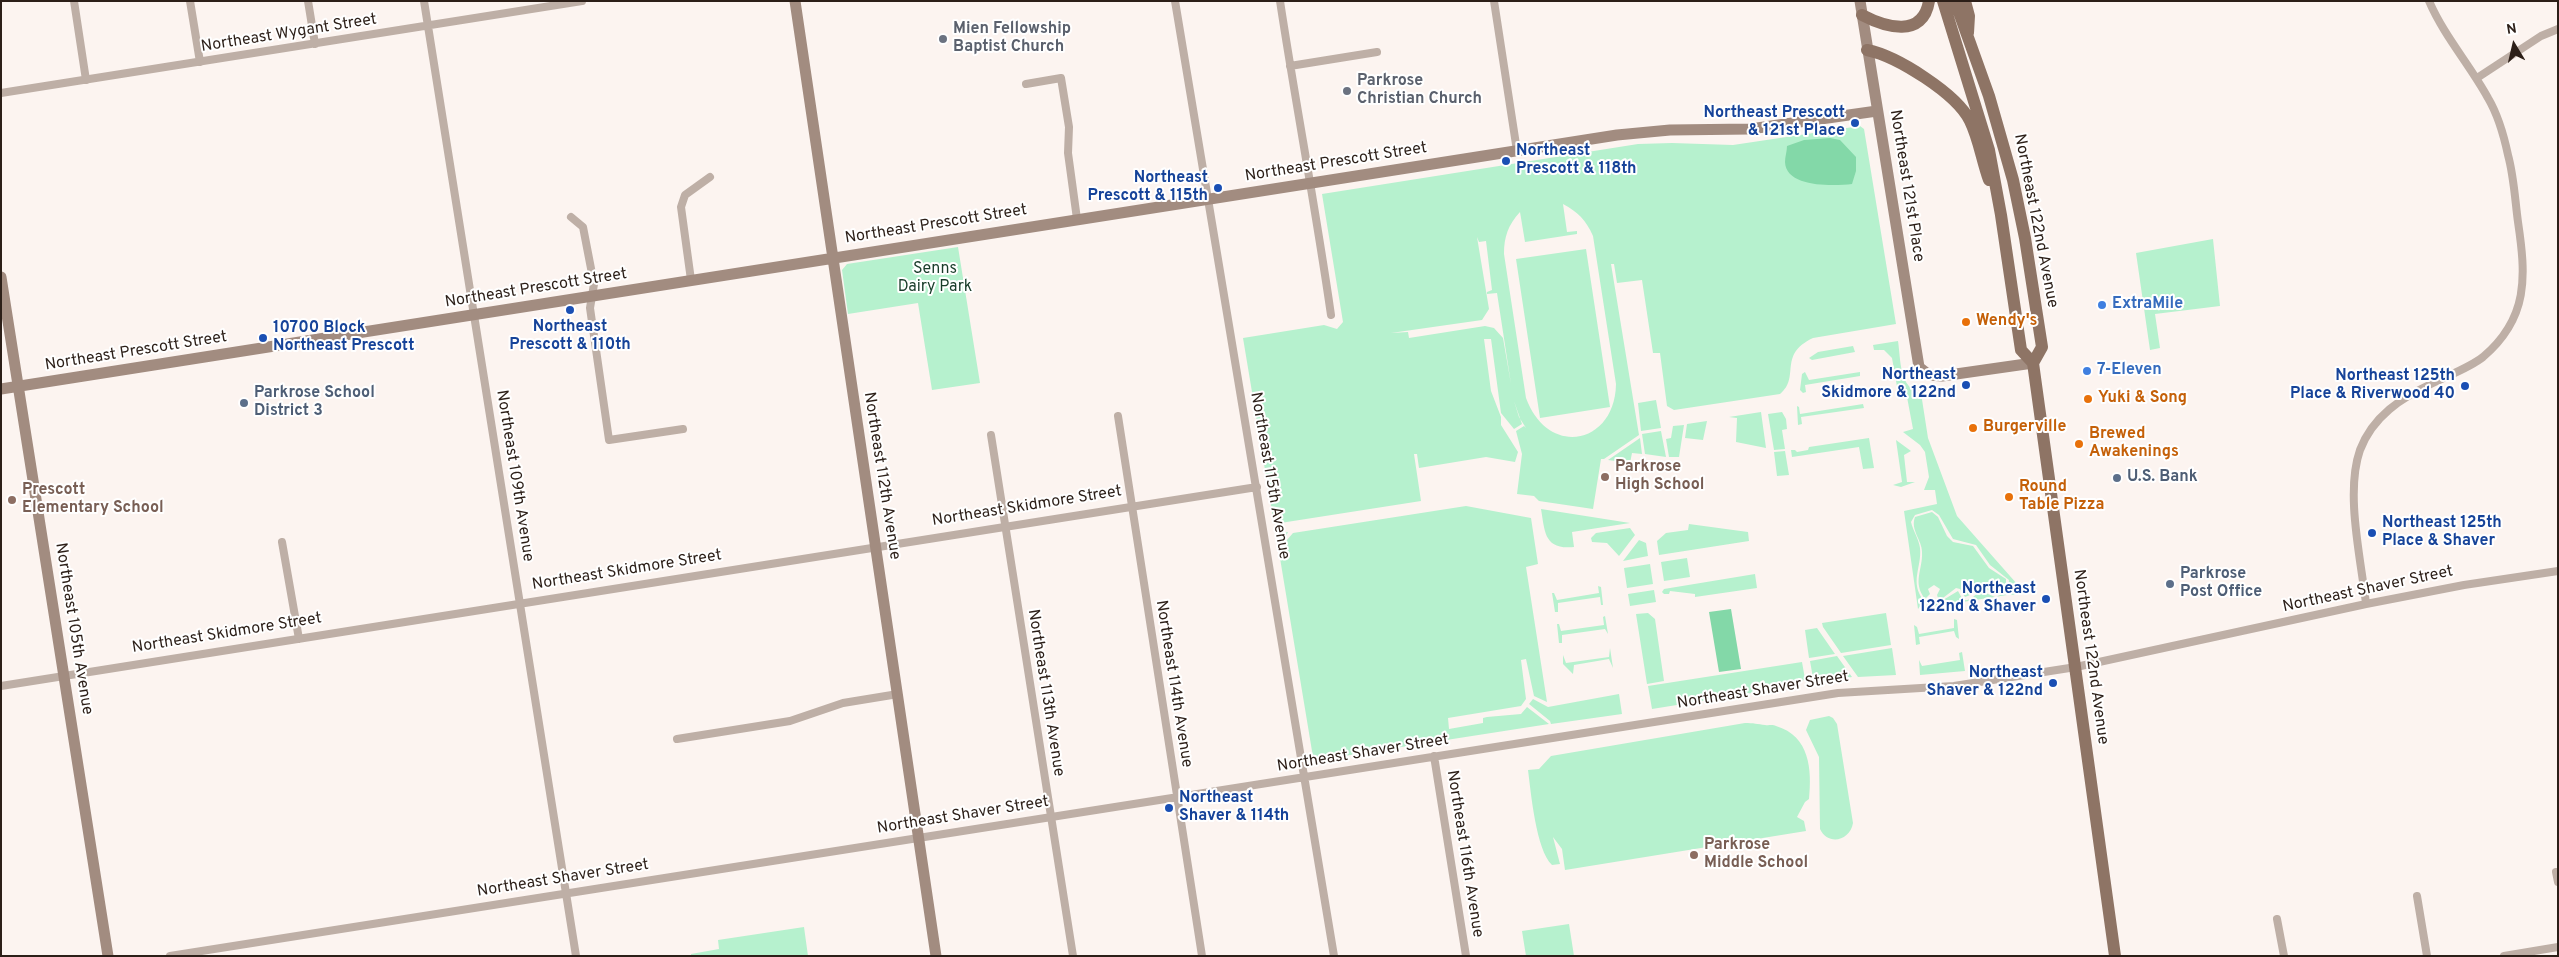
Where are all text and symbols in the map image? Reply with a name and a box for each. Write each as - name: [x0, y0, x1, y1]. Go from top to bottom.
- street label: Northeast Wygant Street: [200, 11, 378, 57]
- place label: Mien Fellowship Baptist Church: [953, 20, 1071, 58]
- north arrow: [2489, 20, 2539, 70]
- text: N: [2505, 21, 2518, 39]
- marker: Mien Fellowship Baptist Church: [937, 33, 949, 45]
- place label: Parkrose Christian Church: [1357, 72, 1482, 110]
- marker: Parkrose Christian Church: [1341, 85, 1353, 97]
- place label: Northeast Prescott & 121st Place: [1703, 104, 1845, 142]
- street label: Northeast 121st Place: [1884, 108, 1928, 264]
- marker: Northeast Prescott & 121st Place: [1849, 117, 1861, 129]
- street label: Northeast 122nd Avenue: [2009, 132, 2061, 310]
- street label: Northeast Prescott Street: [1244, 139, 1428, 187]
- place label: Northeast Prescott & 118th: [1516, 142, 1637, 180]
- marker: Northeast Prescott & 118th: [1500, 155, 1512, 167]
- place label: Northeast Prescott & 115th: [1087, 169, 1208, 207]
- marker: Northeast Prescott & 115th: [1212, 182, 1224, 194]
- street label: Northeast Prescott Street: [844, 201, 1028, 249]
- park label: Senns Dairy Park: [898, 260, 972, 298]
- street label: Northeast Prescott Street: [444, 265, 628, 313]
- place label: ExtraMile: [2112, 295, 2183, 315]
- marker: ExtraMile: [2096, 299, 2108, 311]
- marker: Northeast Prescott & 110th: [564, 304, 576, 316]
- place label: Wendy's: [1976, 312, 2037, 332]
- marker: Wendy's: [1960, 316, 1972, 328]
- place label: Northeast Prescott & 110th: [509, 318, 631, 356]
- place label: 10700 Block Northeast Prescott: [273, 319, 415, 357]
- street label: Northeast Prescott Street: [44, 328, 228, 376]
- marker: 10700 Block Northeast Prescott: [257, 332, 269, 344]
- place label: 7-Eleven: [2097, 361, 2162, 381]
- marker: 7-Eleven: [2081, 365, 2093, 377]
- place label: Northeast Skidmore & 122nd: [1821, 366, 1956, 404]
- place label: Northeast 125th Place & Riverwood 40: [2290, 367, 2455, 405]
- marker: Northeast Skidmore & 122nd: [1960, 379, 1972, 391]
- marker: Northeast 125th Place & Riverwood 40: [2459, 380, 2471, 392]
- place label: Parkrose School District 3: [254, 384, 375, 422]
- street label: Northeast 109th Avenue: [491, 389, 537, 563]
- place label: Yuki & Song: [2098, 389, 2187, 409]
- street label: Northeast 112th Avenue: [858, 391, 904, 561]
- street label: Northeast 115th Avenue: [1245, 391, 1293, 561]
- marker: Yuki & Song: [2082, 393, 2094, 405]
- marker: Parkrose School District 3: [238, 397, 250, 409]
- place label: Burgerville: [1983, 418, 2066, 438]
- marker: Burgerville: [1967, 422, 1979, 434]
- place label: Brewed Awakenings: [2089, 425, 2179, 463]
- marker: Brewed Awakenings: [2073, 438, 2085, 450]
- place label: Parkrose High School: [1615, 458, 1704, 496]
- place label: U.S. Bank: [2127, 468, 2198, 488]
- marker: Parkrose High School: [1599, 471, 1611, 483]
- marker: U.S. Bank: [2111, 472, 2123, 484]
- place label: Round Table Pizza: [2019, 478, 2104, 516]
- place label: Prescott Elementary School: [22, 481, 164, 519]
- street label: Northeast Skidmore Street: [931, 483, 1123, 531]
- marker: Round Table Pizza: [2003, 491, 2015, 503]
- marker: Prescott Elementary School: [6, 494, 18, 506]
- place label: Northeast 125th Place & Shaver: [2382, 514, 2502, 552]
- marker: Northeast 125th Place & Shaver: [2366, 527, 2378, 539]
- street label: Northeast 105th Avenue: [50, 542, 96, 716]
- street label: Northeast Skidmore Street: [531, 547, 723, 595]
- street label: Northeast Shaver Street: [2281, 563, 2455, 617]
- place label: Parkrose Post Office: [2180, 565, 2262, 603]
- street label: Northeast 122nd Avenue: [2068, 568, 2112, 746]
- marker: Parkrose Post Office: [2164, 578, 2176, 590]
- place label: Northeast 122nd & Shaver: [1919, 580, 2036, 618]
- marker: Northeast 122nd & Shaver: [2040, 593, 2052, 605]
- street label: Northeast 114th Avenue: [1150, 599, 1196, 769]
- street label: Northeast 113th Avenue: [1022, 608, 1068, 778]
- street label: Northeast Skidmore Street: [131, 610, 323, 658]
- place label: Northeast Shaver & 122nd: [1926, 664, 2043, 702]
- street label: Northeast Shaver Street: [1676, 668, 1850, 714]
- marker: Northeast Shaver & 122nd: [2047, 677, 2059, 689]
- street label: Northeast Shaver Street: [1276, 731, 1450, 777]
- street label: Northeast 116th Avenue: [1441, 769, 1487, 939]
- place label: Northeast Shaver & 114th: [1179, 789, 1289, 827]
- street label: Northeast Shaver Street: [876, 793, 1050, 839]
- marker: Northeast Shaver & 114th: [1163, 802, 1175, 814]
- place label: Parkrose Middle School: [1704, 836, 1808, 874]
- marker: Parkrose Middle School: [1688, 849, 1700, 861]
- street label: Northeast Shaver Street: [476, 856, 650, 902]

